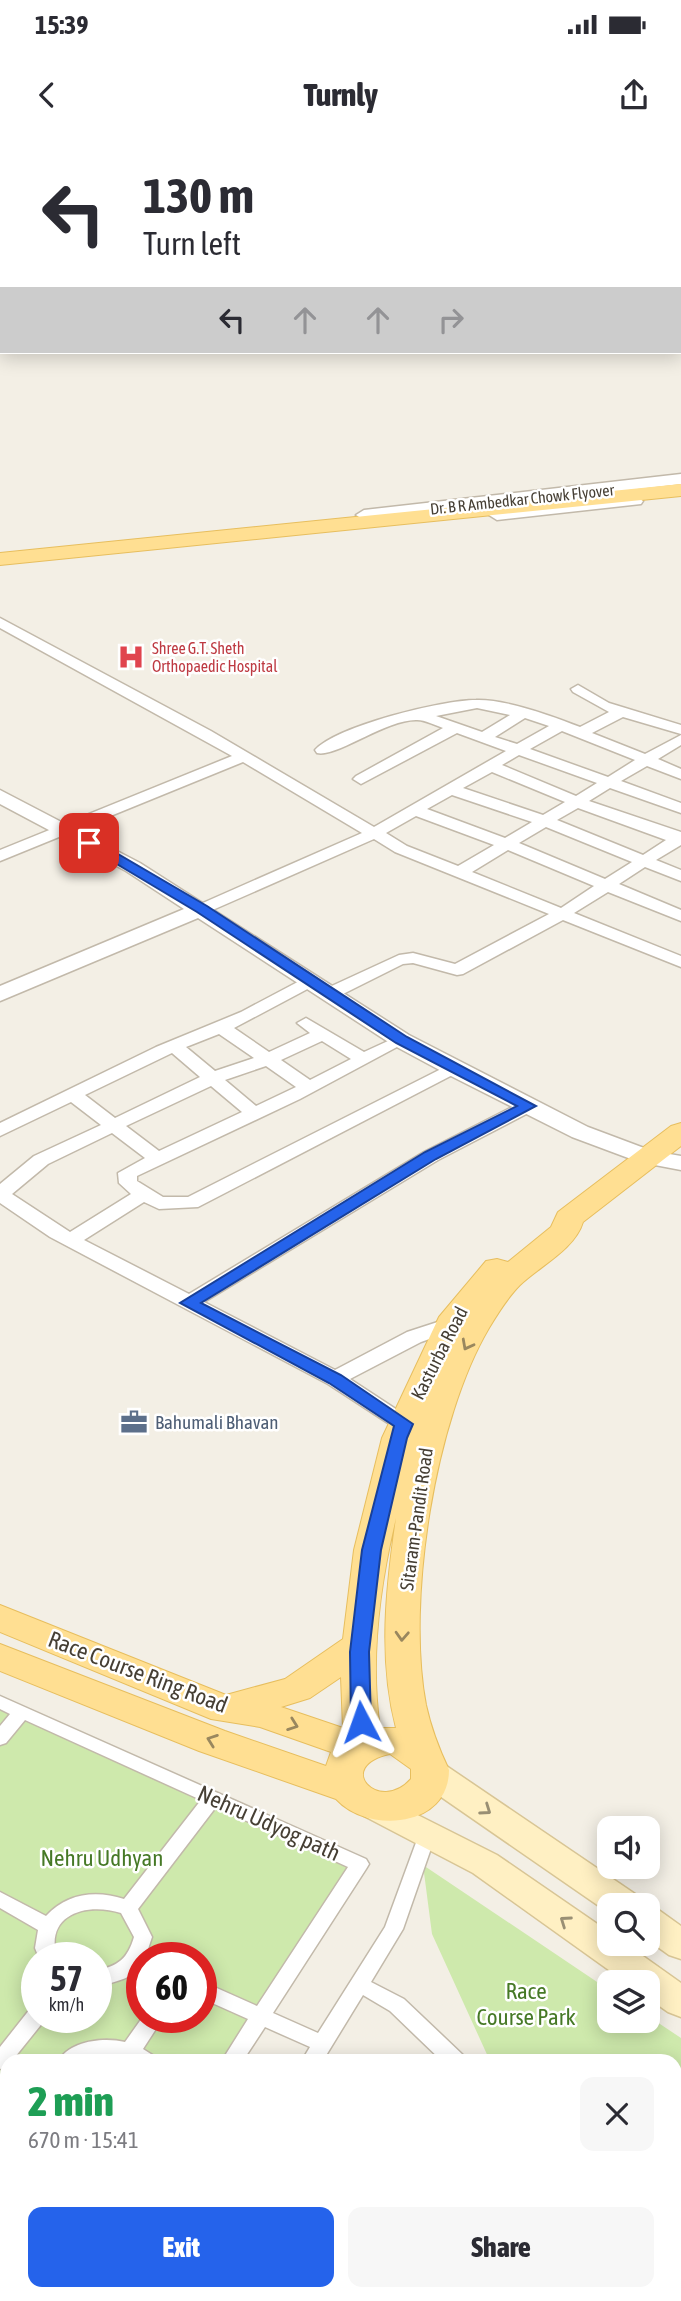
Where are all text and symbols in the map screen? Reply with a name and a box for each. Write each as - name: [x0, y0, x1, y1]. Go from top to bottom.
- text: 15:39: [35, 10, 89, 40]
- icon: back: [28, 76, 66, 114]
- text: Turnly: [303, 76, 378, 113]
- icon: share: [615, 76, 653, 114]
- text: 130 m: [143, 167, 254, 223]
- icon: left: [28, 168, 119, 259]
- text: Turn left: [143, 225, 241, 262]
- icon: left: [213, 301, 251, 339]
- icon: ahead: [286, 301, 324, 339]
- icon: ahead: [359, 301, 397, 339]
- icon: right: [432, 301, 470, 339]
- street label: Dr. B R Ambedkar Chowk Flyover: [429, 480, 615, 519]
- place label: Shree G.T. Sheth Orthopaedic Hospital: [152, 639, 278, 676]
- hospital icon: Shree G.T. Sheth Orthopaedic Hospital: [116, 642, 146, 672]
- pin: [59, 813, 119, 873]
- icon: arrive: [70, 824, 108, 862]
- street label: Kasturba Road: [406, 1303, 472, 1403]
- one-way arrow: [461, 1338, 475, 1350]
- office icon: Bahumali Bhavan: [119, 1407, 149, 1437]
- place label: Bahumali Bhavan: [155, 1411, 279, 1433]
- street label: Sitaram-Pandit Road: [395, 1446, 437, 1592]
- street label: Race Course Ring Road: [45, 1626, 231, 1718]
- one-way arrow: [395, 1631, 410, 1642]
- position arrow: [324, 1685, 398, 1759]
- one-way arrow: [287, 1717, 299, 1731]
- one-way arrow: [207, 1735, 219, 1749]
- street label: Nehru Udyog path: [194, 1780, 344, 1866]
- one-way arrow: [478, 1802, 491, 1815]
- map controls: [597, 1816, 660, 2033]
- button: sound: [597, 1816, 660, 1879]
- park label: Nehru Udhyan: [41, 1845, 163, 1871]
- button: search: [597, 1893, 660, 1956]
- one-way arrow: [560, 1916, 573, 1929]
- speed limit sign: 60: [126, 1942, 217, 2033]
- text: 57: [50, 1958, 83, 1998]
- button: layers: [597, 1970, 660, 2033]
- park label: Race Course Park: [476, 1978, 576, 2030]
- text: km/h: [49, 1994, 84, 2015]
- text: 2 min: [28, 2077, 114, 2125]
- button: close: [580, 2077, 654, 2151]
- text: 670 m · 15:41: [28, 2127, 139, 2153]
- button: Exit: [28, 2207, 334, 2287]
- button: Share: [348, 2207, 654, 2287]

